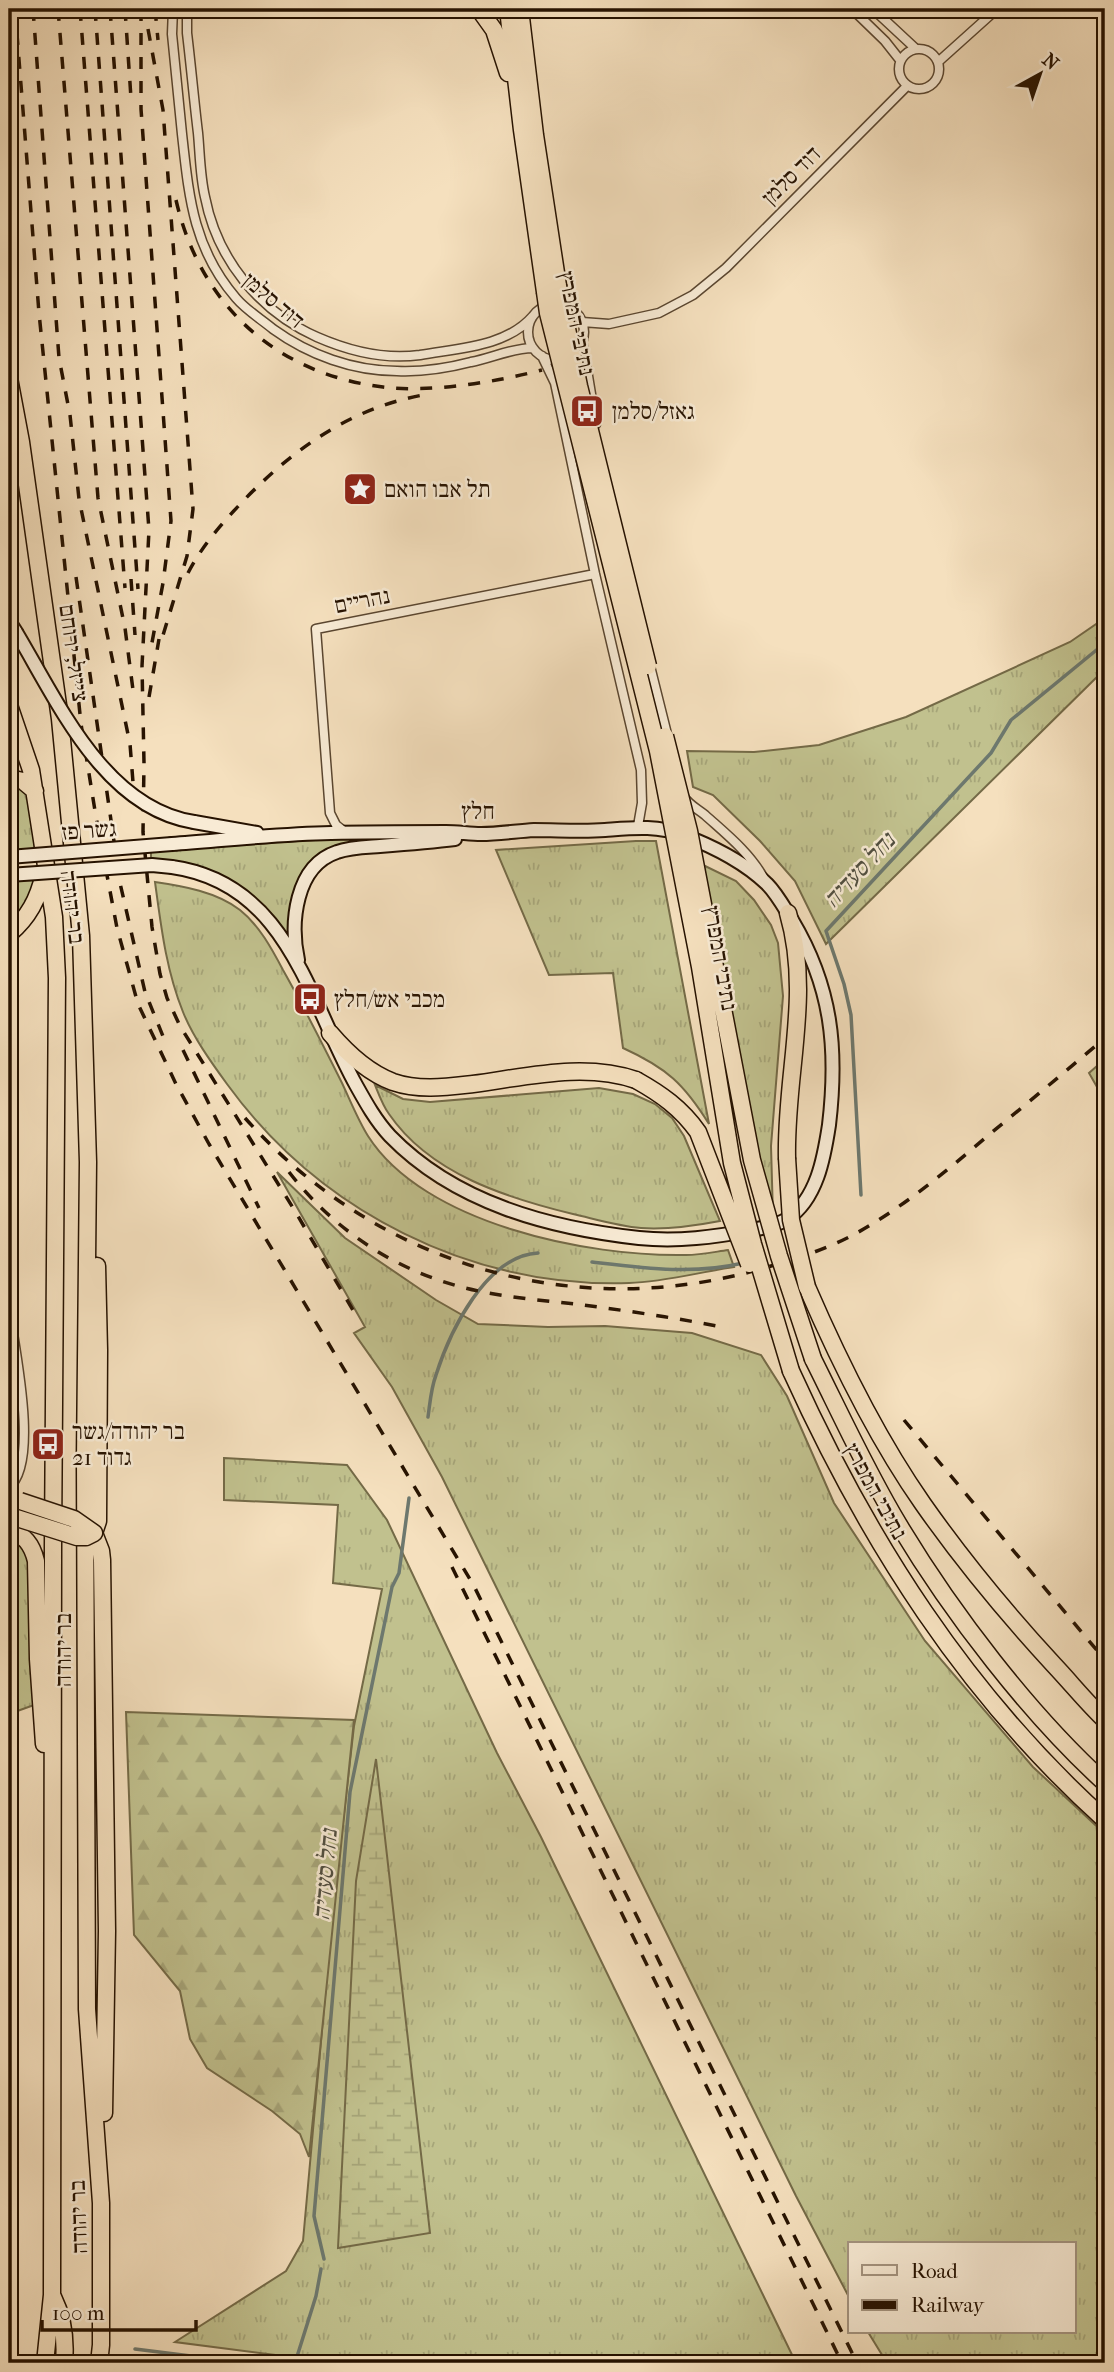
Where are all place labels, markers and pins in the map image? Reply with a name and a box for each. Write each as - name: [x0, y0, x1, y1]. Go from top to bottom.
- bus stop icon: גאזל/סלמן: [568, 392, 606, 430]
- place label: גאזל/סלמן: [612, 398, 695, 425]
- place icon: תל אבו הואם: [341, 470, 379, 508]
- place label: תל אבו הואם: [384, 476, 491, 503]
- bus stop icon: מכבי אש/חלץ: [291, 980, 329, 1018]
- place label: מכבי אש/חלץ: [334, 986, 445, 1013]
- place label: בר יהודה/גשר גדוד 21: [72, 1418, 185, 1471]
- bus stop icon: בר יהודה/גשר גדוד 21: [29, 1425, 67, 1463]

